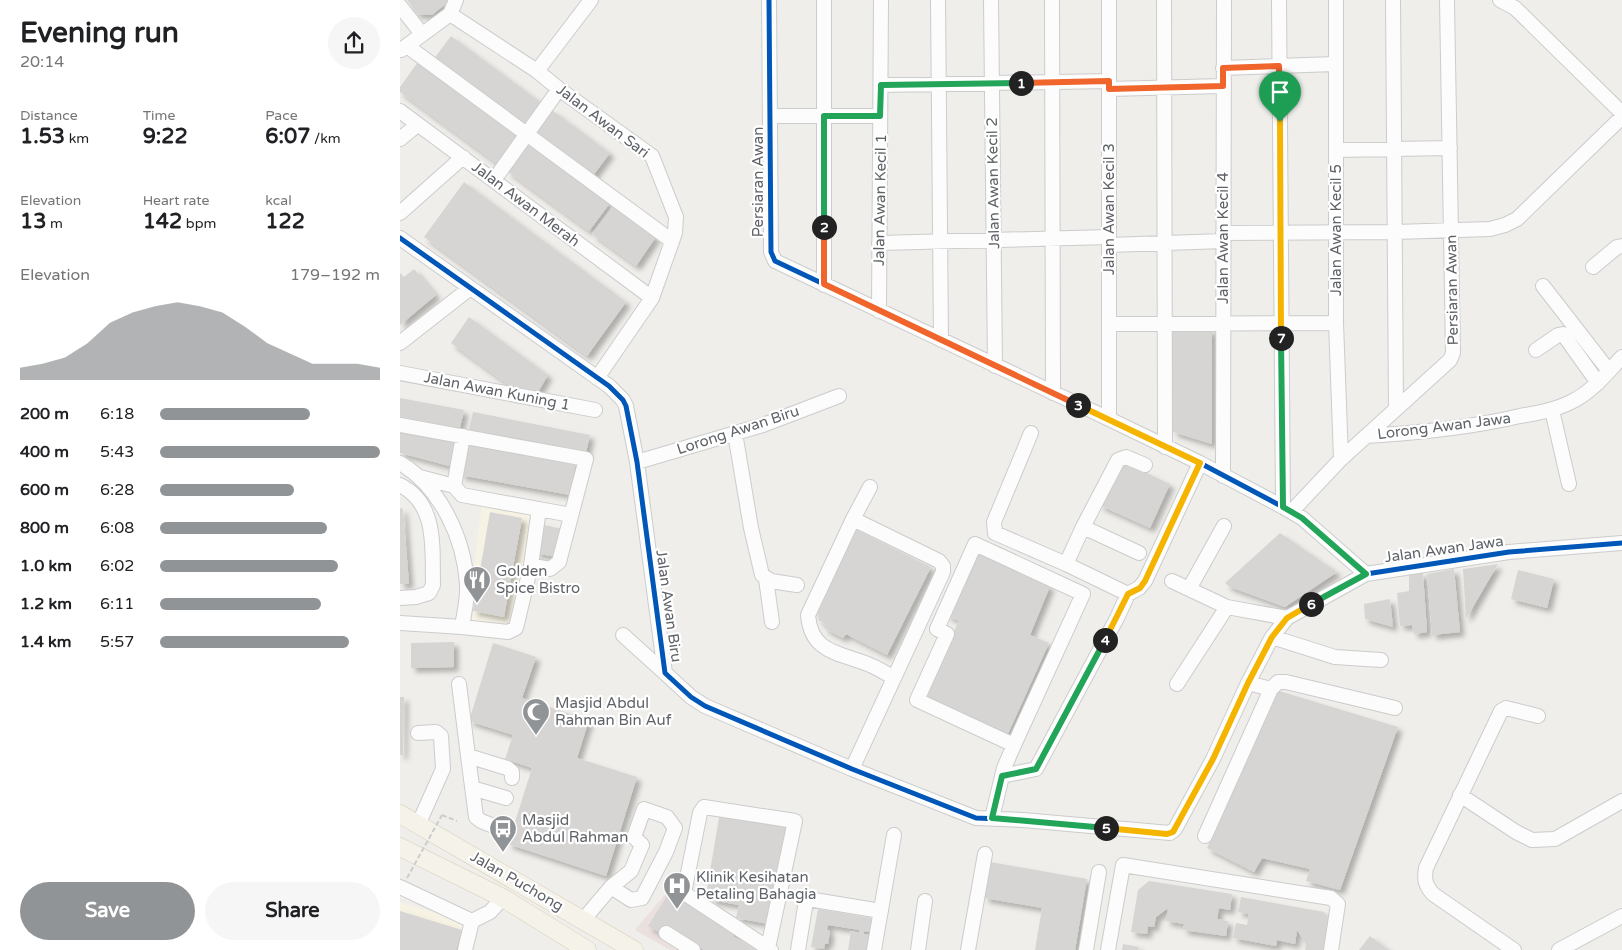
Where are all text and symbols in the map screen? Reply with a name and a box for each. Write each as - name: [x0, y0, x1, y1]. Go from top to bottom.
- text: Evening run: [20, 16, 179, 50]
- button: share: [328, 17, 380, 69]
- text: 20:14: [20, 52, 64, 72]
- pin: 1: [1008, 70, 1034, 96]
- pin: [1259, 71, 1301, 122]
- text: 1: [1017, 75, 1026, 92]
- icon: arrive: [1266, 78, 1294, 106]
- street label: Jalan Awan Sari: [553, 80, 653, 162]
- text: Distance: [20, 107, 78, 124]
- text: Time: [143, 107, 175, 124]
- text: Pace: [265, 107, 298, 124]
- street label: Jalan Awan Kecil 2: [983, 117, 1003, 249]
- text: 1.53: [20, 124, 65, 149]
- text: 9:22: [143, 124, 188, 149]
- text: 6:07: [265, 124, 310, 149]
- street label: Persiaran Awan: [749, 127, 767, 237]
- text: km: [65, 130, 89, 147]
- text: /km: [310, 130, 341, 147]
- street label: Jalan Awan Kecil 1: [870, 134, 890, 266]
- street label: Jalan Awan Kecil 3: [1100, 143, 1118, 275]
- street label: Jalan Awan Merah: [468, 158, 584, 250]
- street label: Jalan Awan Kecil 5: [1327, 164, 1345, 296]
- street label: Jalan Awan Kecil 4: [1214, 172, 1232, 304]
- text: Elevation: [20, 192, 81, 209]
- text: Heart rate: [143, 192, 209, 209]
- text: kcal: [265, 192, 292, 209]
- text: 13: [20, 209, 46, 234]
- text: 142: [143, 209, 182, 234]
- text: 122: [265, 209, 305, 234]
- pin: 2: [812, 214, 836, 240]
- text: m: [46, 215, 63, 232]
- text: bpm: [182, 215, 216, 232]
- text: 2: [820, 219, 829, 236]
- street label: Persiaran Awan: [1442, 235, 1462, 345]
- text: Elevation: [20, 265, 90, 285]
- text: 179–192 m: [290, 265, 380, 285]
- pin: 7: [1268, 326, 1294, 350]
- text: 7: [1277, 330, 1286, 347]
- street label: Jalan Awan Kuning 1: [422, 368, 572, 414]
- pin: 3: [1066, 392, 1090, 418]
- text: 3: [1074, 397, 1083, 414]
- street label: Lorong Awan Biru: [674, 402, 802, 458]
- text: 200 m: [20, 404, 69, 424]
- text: 6:18: [100, 404, 134, 424]
- street label: Lorong Awan Jawa: [1376, 409, 1512, 443]
- text: 400 m: [20, 442, 69, 462]
- text: 5:43: [100, 442, 134, 462]
- text: 600 m: [20, 480, 69, 500]
- text: 6:28: [100, 480, 134, 500]
- text: 800 m: [20, 518, 69, 538]
- text: 6:08: [100, 518, 134, 538]
- street label: Jalan Awan Jawa: [1383, 532, 1505, 566]
- street label: Jalan Awan Biru: [652, 549, 686, 663]
- text: 1.0 km: [20, 556, 72, 576]
- text: 6:02: [100, 556, 134, 576]
- place label: Golden Spice Bistro: [496, 562, 580, 597]
- restaurant icon: Golden Spice Bistro: [462, 565, 492, 604]
- pin: 6: [1298, 592, 1324, 616]
- text: 1.2 km: [20, 594, 72, 614]
- text: 6:11: [100, 594, 134, 614]
- text: 6: [1307, 596, 1316, 613]
- pin: 4: [1092, 628, 1118, 652]
- text: 1.4 km: [20, 632, 72, 652]
- text: 5:57: [100, 632, 134, 652]
- text: 4: [1101, 632, 1110, 649]
- place label: Masjid Abdul Rahman Bin Auf: [555, 694, 672, 729]
- mosque icon: Masjid Abdul Rahman Bin Auf: [521, 697, 551, 736]
- place label: Masjid Abdul Rahman: [522, 811, 628, 846]
- bus stop icon: Masjid Abdul Rahman: [488, 814, 518, 853]
- pin: 5: [1094, 816, 1118, 840]
- text: 5: [1102, 820, 1111, 837]
- street label: Jalan Puchong: [467, 847, 567, 915]
- place label: Klinik Kesihatan Petaling Bahagia: [696, 868, 817, 903]
- hospital icon: Klinik Kesihatan Petaling Bahagia: [662, 871, 692, 910]
- button: Save: [20, 882, 195, 940]
- button: Share: [205, 882, 380, 940]

